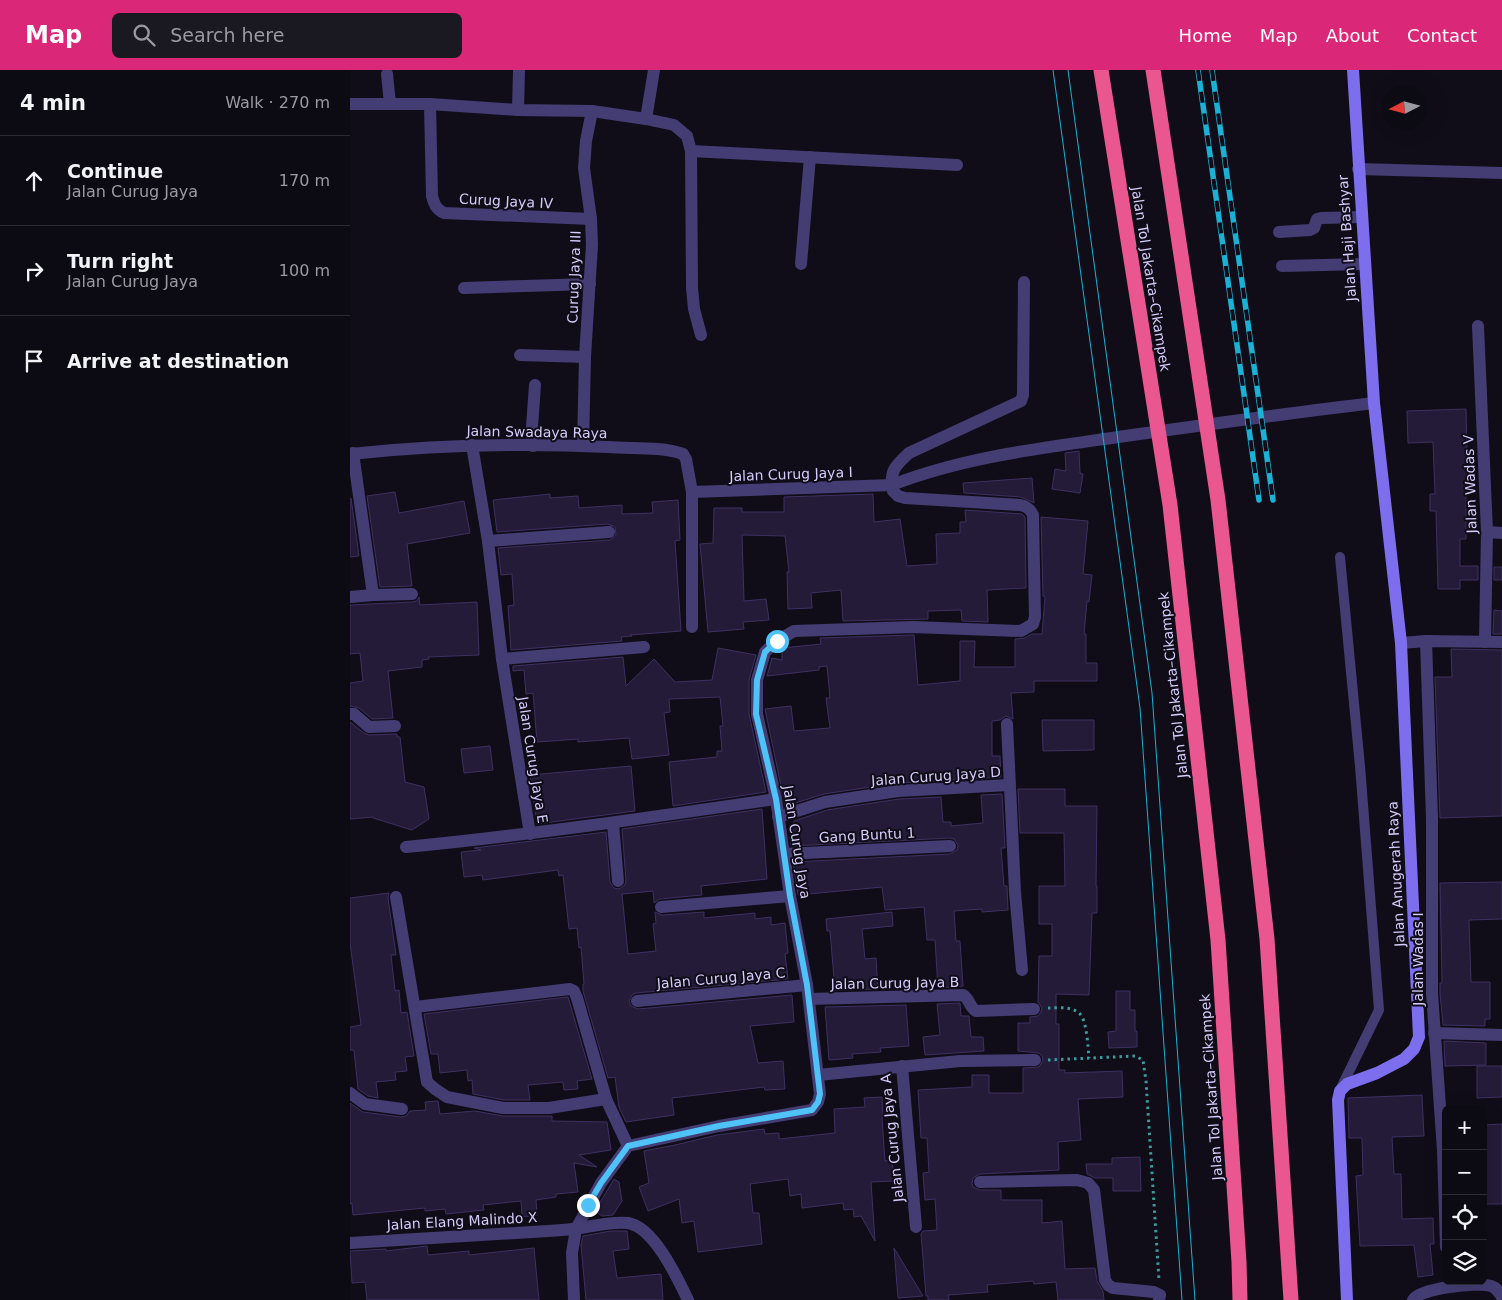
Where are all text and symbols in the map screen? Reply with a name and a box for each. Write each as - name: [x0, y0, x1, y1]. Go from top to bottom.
- search box: [112, 13, 462, 58]
- text: Map: [25, 21, 82, 49]
- icon: search: [130, 21, 158, 49]
- text: Search here: [170, 24, 284, 46]
- text: Home: [1179, 25, 1232, 46]
- text: Map: [1260, 25, 1298, 46]
- text: About: [1326, 25, 1379, 46]
- text: Contact: [1407, 25, 1477, 46]
- north arrow: [1382, 85, 1427, 130]
- text: 4 min: [20, 91, 86, 115]
- text: Walk · 270 m: [225, 93, 330, 112]
- text: Continue: [67, 160, 163, 182]
- icon: ahead: [20, 167, 48, 195]
- text: 170 m: [279, 171, 330, 190]
- street label: Jalan Haji Bashyar: [1335, 174, 1359, 303]
- text: Jalan Curug Jaya: [67, 182, 198, 201]
- street label: Jalan Tol Jakarta–Cikampek: [1128, 184, 1174, 373]
- street label: Curug Jaya IV: [458, 191, 554, 211]
- street label: Curug Jaya III: [564, 230, 584, 324]
- text: Turn right: [67, 250, 173, 272]
- icon: right: [20, 257, 48, 285]
- text: 100 m: [279, 261, 330, 280]
- text: Jalan Curug Jaya: [67, 272, 198, 291]
- icon: arrive: [20, 347, 48, 375]
- text: Arrive at destination: [67, 350, 289, 372]
- street label: Jalan Swadaya Raya: [465, 423, 608, 441]
- street label: Jalan Wadas V: [1460, 434, 1480, 535]
- street label: Jalan Curug Jaya I: [728, 464, 853, 484]
- street label: Jalan Tol Jakarta–Cikampek: [1155, 590, 1191, 780]
- route start: [766, 630, 789, 653]
- street label: Jalan Curug Jaya E: [515, 695, 551, 824]
- street label: Jalan Curug Jaya D: [870, 763, 1001, 789]
- street label: Jalan Curug Jaya: [780, 783, 814, 900]
- street label: Jalan Anugerah Raya: [1384, 801, 1408, 948]
- street label: Gang Buntu 1: [818, 824, 916, 846]
- street label: Jalan Wadas I: [1410, 912, 1426, 1007]
- street label: Jalan Curug Jaya C: [655, 964, 786, 992]
- street label: Jalan Curug Jaya B: [829, 974, 960, 992]
- street label: Jalan Tol Jakarta–Cikampek: [1196, 992, 1226, 1182]
- street label: Jalan Curug Jaya A: [877, 1073, 907, 1204]
- map controls: [1442, 1105, 1487, 1285]
- button: +: [1442, 1105, 1487, 1150]
- button: −: [1442, 1150, 1487, 1195]
- route end: [577, 1194, 600, 1217]
- button: locate: [1442, 1195, 1487, 1240]
- street label: Jalan Elang Malindo X: [385, 1209, 538, 1233]
- button: layers: [1442, 1240, 1487, 1285]

